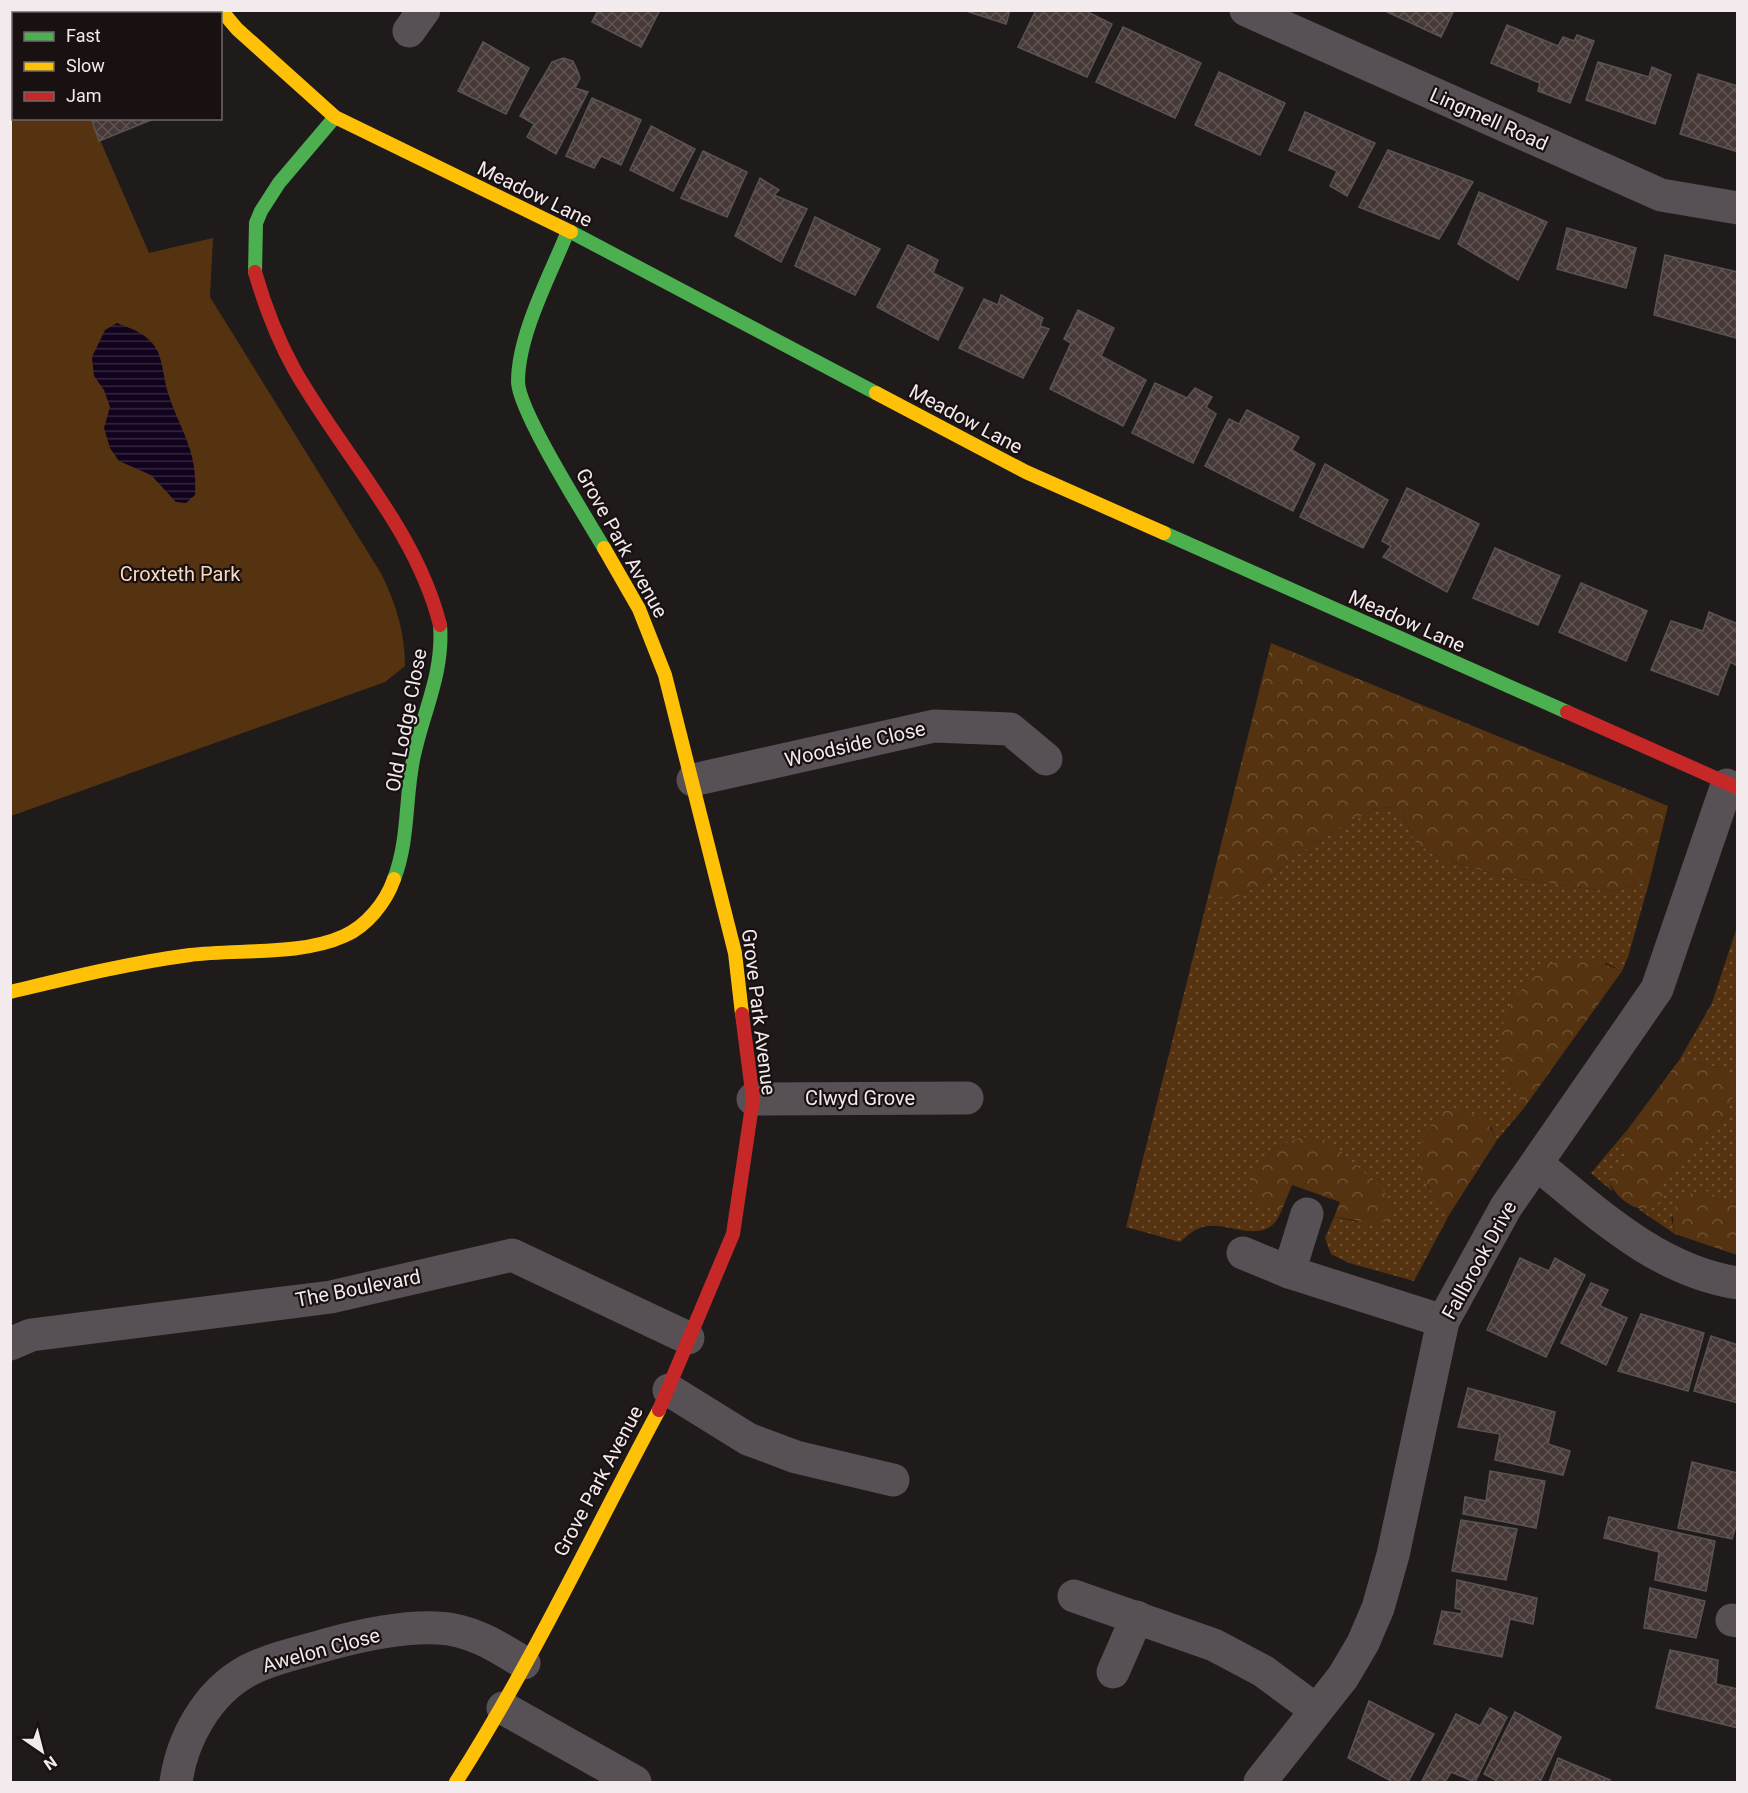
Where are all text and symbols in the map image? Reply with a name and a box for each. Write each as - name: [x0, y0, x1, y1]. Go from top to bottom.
- legend: [12, 12, 222, 120]
- text: Fast: [66, 25, 101, 46]
- text: Slow: [66, 55, 105, 76]
- street label: Lingmell Road: [1426, 82, 1552, 156]
- text: Jam: [66, 85, 102, 106]
- street label: Meadow Lane: [474, 156, 596, 232]
- street label: Meadow Lane: [905, 379, 1027, 459]
- street label: Grove Park Avenue: [571, 464, 673, 622]
- park label: Croxteth Park: [120, 562, 241, 586]
- street label: Meadow Lane: [1345, 585, 1469, 657]
- street label: Old Lodge Close: [380, 646, 432, 794]
- street label: Woodside Close: [782, 716, 928, 772]
- street label: Grove Park Avenue: [737, 928, 781, 1096]
- street label: Clwyd Grove: [805, 1086, 915, 1110]
- street label: Fallbrook Drive: [1437, 1196, 1521, 1324]
- street label: The Boulevard: [293, 1264, 423, 1312]
- street label: Grove Park Avenue: [548, 1402, 648, 1560]
- street label: Awelon Close: [260, 1623, 382, 1677]
- north arrow: [12, 1721, 72, 1781]
- text: N: [40, 1752, 60, 1774]

